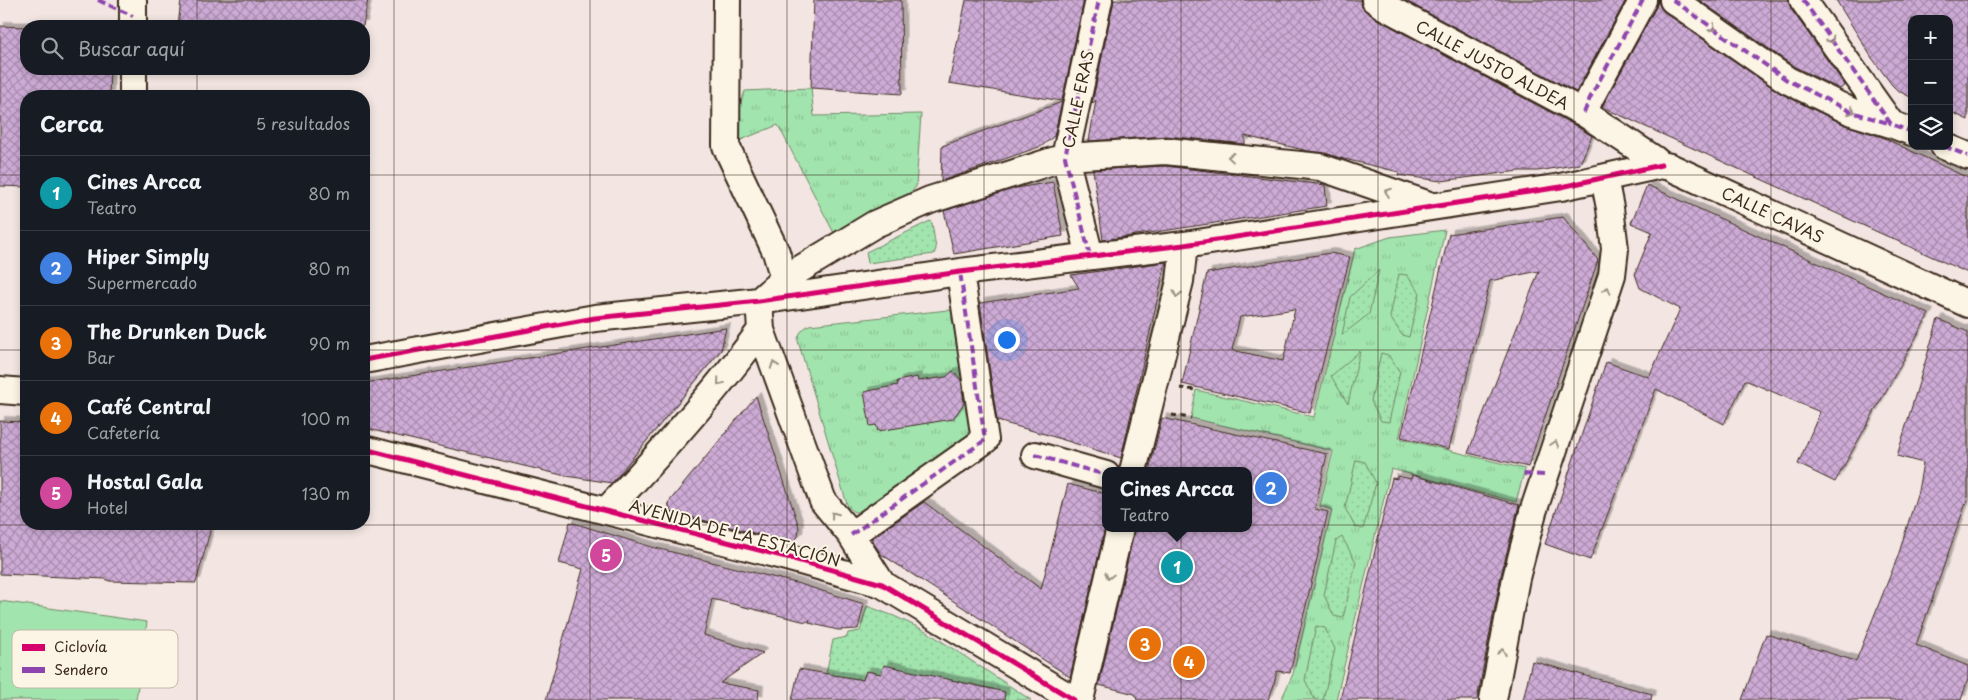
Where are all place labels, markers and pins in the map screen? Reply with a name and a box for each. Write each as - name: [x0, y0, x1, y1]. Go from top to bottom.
- pin: 2: [1255, 469, 1287, 507]
- pin: 5: [590, 536, 622, 574]
- pin: 1: [1161, 548, 1193, 586]
- pin: 3: [1129, 625, 1161, 663]
- pin: 4: [1173, 643, 1205, 681]

